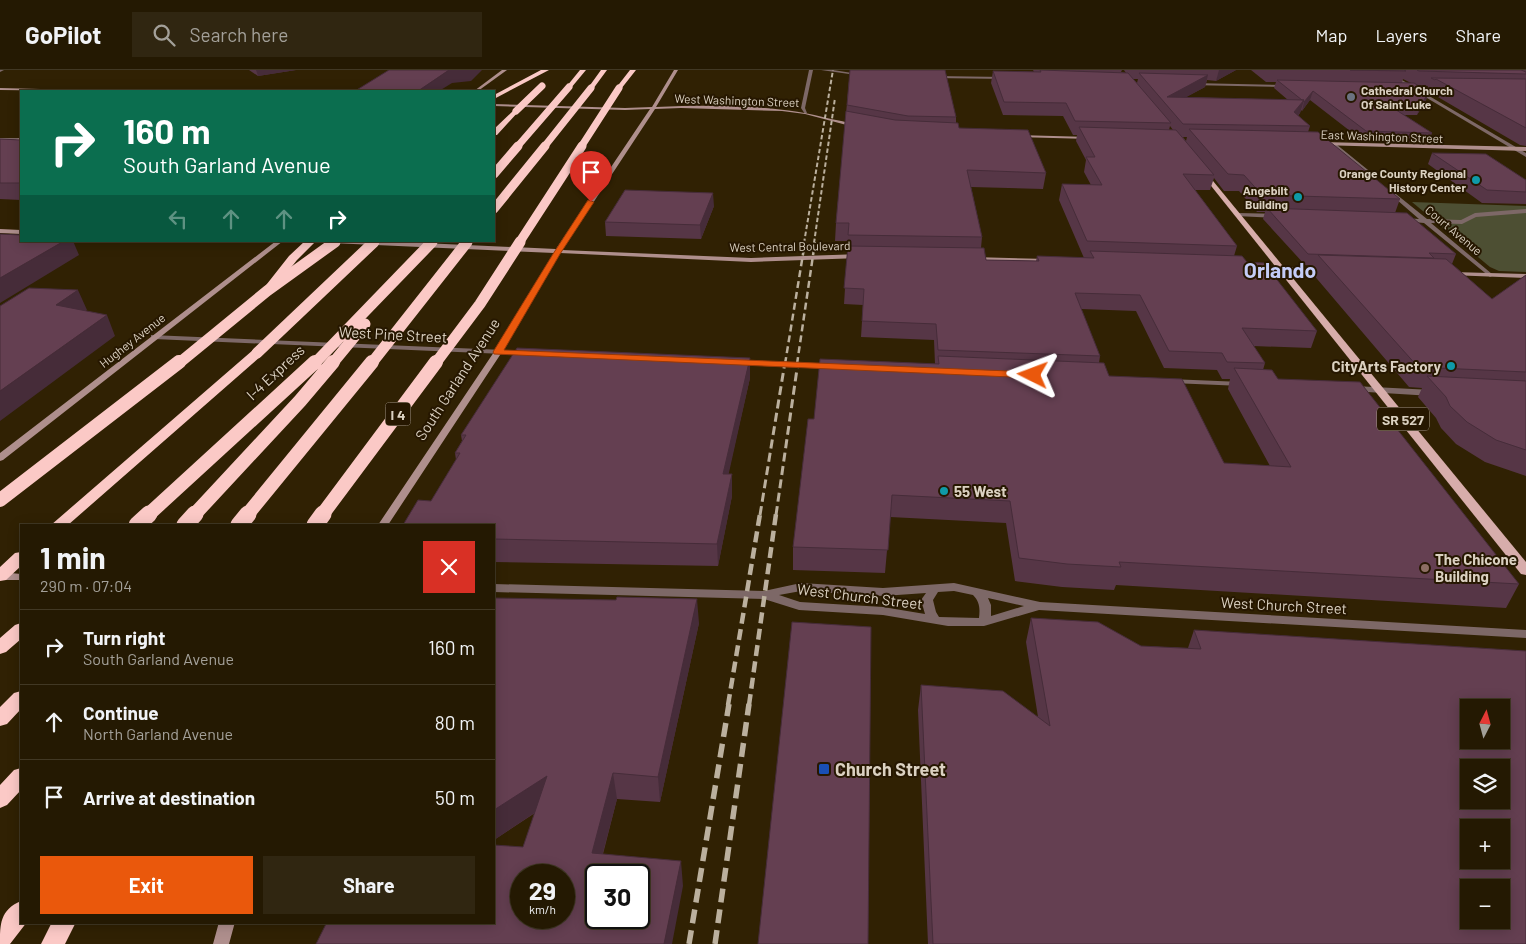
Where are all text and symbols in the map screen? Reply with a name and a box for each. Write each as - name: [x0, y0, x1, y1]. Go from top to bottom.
- search box: [132, 12, 482, 57]
- text: GoPilot: [25, 20, 102, 49]
- icon: search: [150, 21, 178, 49]
- text: Search here: [190, 23, 288, 46]
- text: Map: [1315, 24, 1347, 46]
- text: Layers: [1375, 24, 1428, 46]
- text: Share: [1456, 24, 1501, 46]
- place label: Cathedral Church Of Saint Luke: [1361, 83, 1453, 111]
- street label: West Washington Street: [674, 91, 800, 109]
- marker: Cathedral Church Of Saint Luke: [1345, 91, 1357, 103]
- text: 160 m: [123, 109, 210, 151]
- icon: right: [40, 110, 105, 175]
- street label: East Washington Street: [1321, 127, 1443, 145]
- text: South Garland Avenue: [123, 151, 331, 177]
- pin: [570, 151, 612, 202]
- icon: arrive: [577, 158, 605, 186]
- place label: Orange County Regional History Center: [1339, 166, 1466, 194]
- marker: Orange County Regional History Center: [1470, 174, 1482, 186]
- place label: Angebilt Building: [1243, 183, 1288, 211]
- marker: Angebilt Building: [1292, 191, 1304, 203]
- street label: Court Avenue: [1423, 202, 1485, 258]
- icon: left: [164, 205, 192, 233]
- icon: ahead: [217, 205, 245, 233]
- icon: ahead: [270, 205, 298, 233]
- icon: right: [323, 205, 351, 233]
- street label: West Central Boulevard: [729, 238, 851, 254]
- district label: Orlando: [1244, 257, 1316, 282]
- street label: Hughey Avenue: [96, 310, 168, 370]
- street label: South Garland Avenue: [411, 315, 503, 443]
- street label: West Pine Street: [338, 322, 448, 346]
- street label: I-4 Express: [242, 341, 308, 403]
- position arrow: [1006, 348, 1058, 400]
- place label: CityArts Factory: [1332, 357, 1441, 375]
- marker: CityArts Factory: [1445, 360, 1457, 372]
- road number: I 4: [386, 402, 410, 426]
- road number: SR 527: [1377, 408, 1429, 430]
- place label: 55 West: [954, 482, 1007, 500]
- marker: 55 West: [938, 485, 950, 497]
- text: 1 min: [40, 539, 106, 575]
- button: close: [423, 541, 475, 593]
- place label: The Chicone Building: [1435, 550, 1517, 585]
- marker: The Chicone Building: [1419, 562, 1431, 574]
- text: 290 m · 07:04: [40, 576, 132, 595]
- street label: West Church Street: [796, 579, 924, 613]
- street label: West Church Street: [1220, 593, 1348, 617]
- text: Turn right: [83, 626, 165, 649]
- icon: right: [40, 633, 68, 661]
- text: 160 m: [428, 636, 475, 659]
- text: South Garland Avenue: [83, 649, 234, 668]
- north arrow: [1460, 699, 1510, 749]
- map controls: [1460, 699, 1510, 929]
- text: Continue: [83, 701, 159, 724]
- icon: ahead: [40, 708, 68, 736]
- text: 80 m: [435, 711, 475, 734]
- text: North Garland Avenue: [83, 724, 233, 743]
- place label: Church Street: [835, 758, 946, 780]
- button: layers: [1460, 759, 1510, 809]
- marker: Church Street: [817, 762, 831, 776]
- icon: arrive: [40, 783, 68, 811]
- text: Arrive at destination: [83, 786, 255, 809]
- text: 50 m: [435, 786, 475, 809]
- button: +: [1460, 819, 1510, 869]
- button: Exit: [40, 856, 253, 914]
- button: Share: [263, 856, 475, 914]
- speed limit sign: 30: [585, 864, 650, 929]
- text: 29: [529, 875, 556, 905]
- button: −: [1460, 879, 1510, 929]
- text: km/h: [529, 902, 556, 916]

